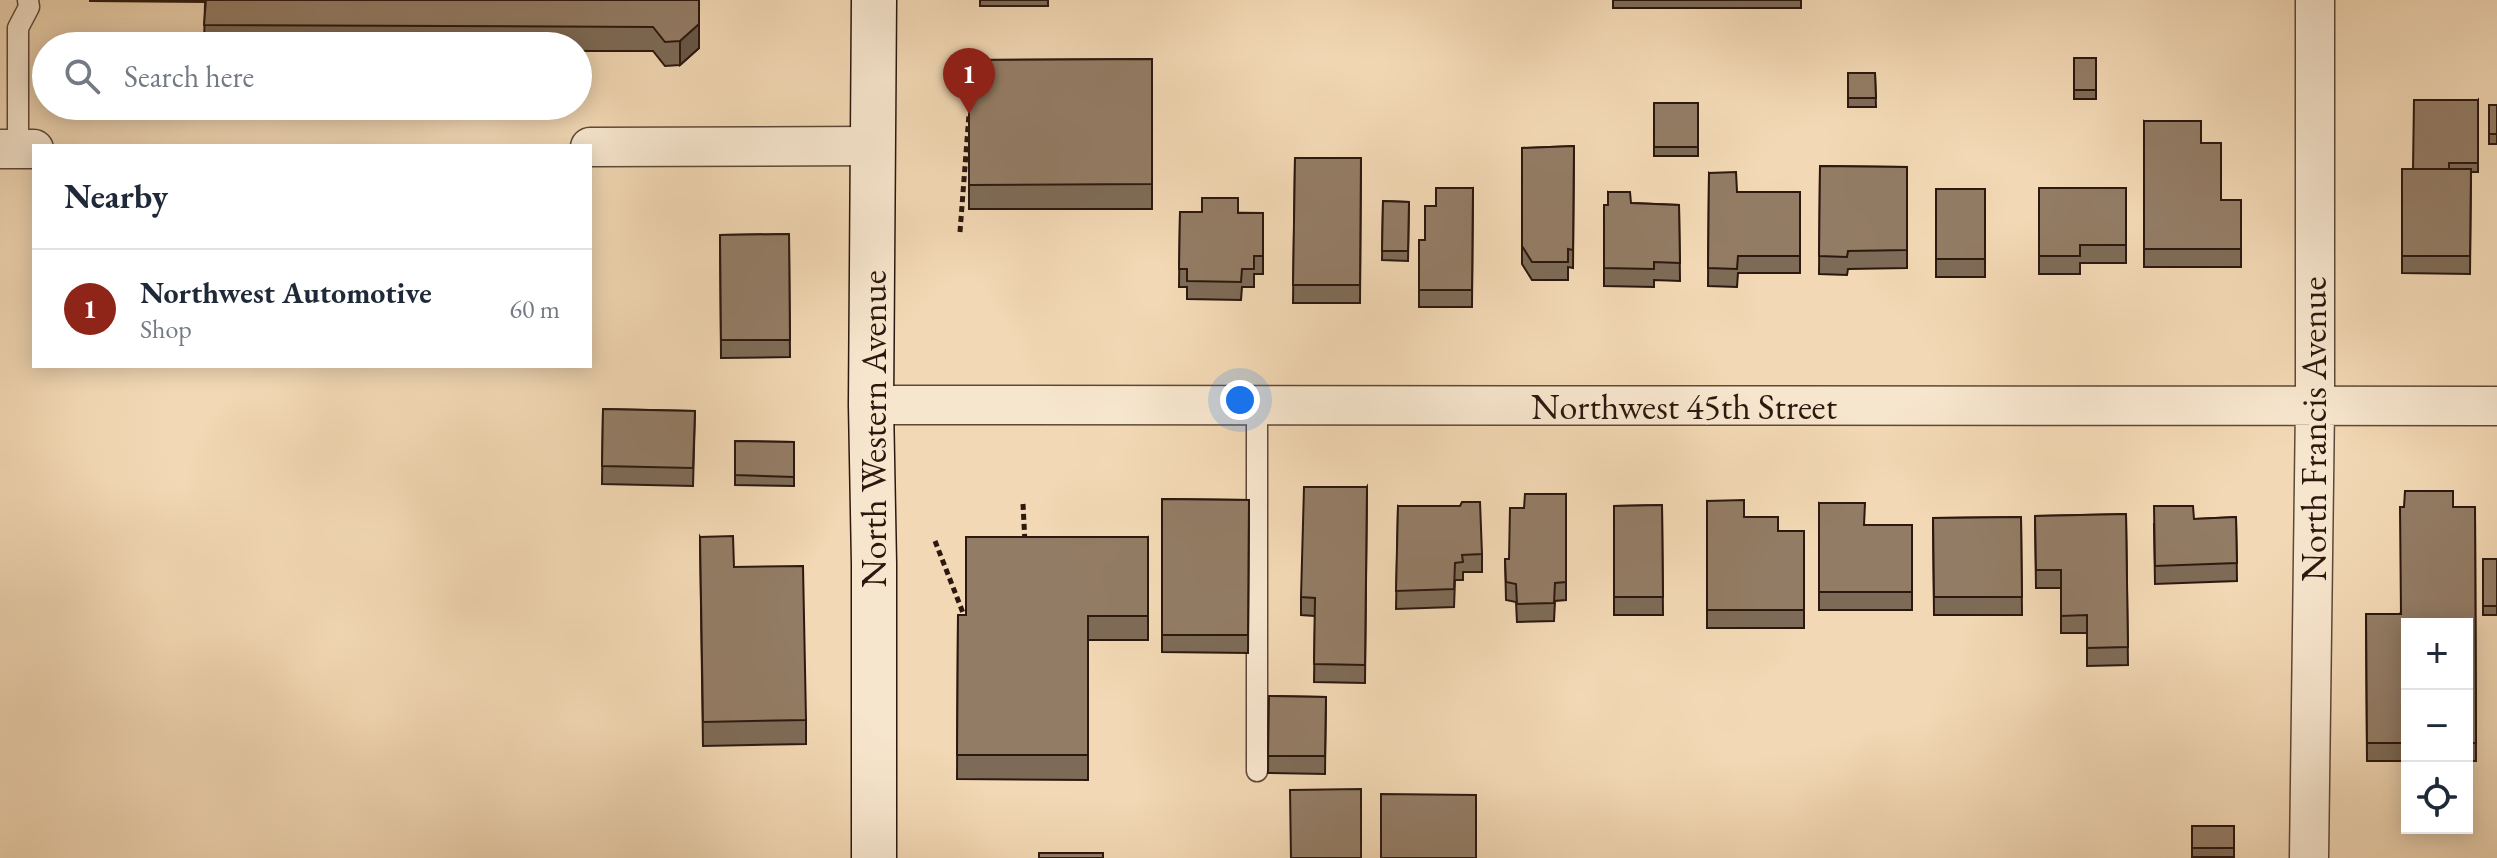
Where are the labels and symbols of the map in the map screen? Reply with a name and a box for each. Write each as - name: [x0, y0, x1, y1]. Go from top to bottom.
- pin: 1: [943, 48, 995, 114]
- street label: North Western Avenue: [850, 270, 897, 588]
- street label: North Francis Avenue: [2290, 277, 2337, 581]
- your location: [1220, 380, 1260, 420]
- street label: Northwest 45th Street: [1531, 383, 1838, 430]

